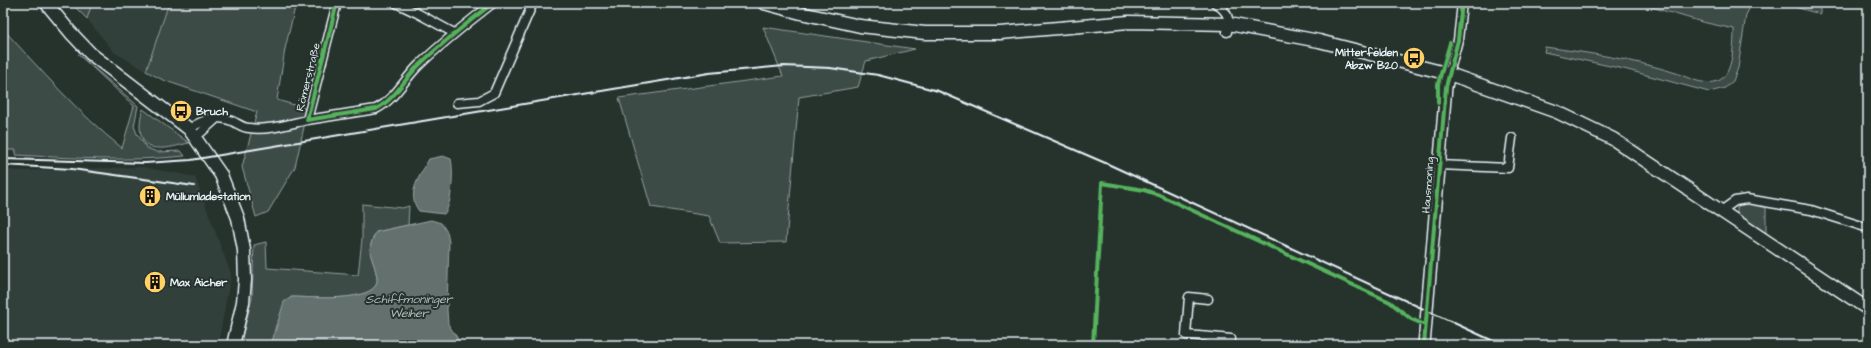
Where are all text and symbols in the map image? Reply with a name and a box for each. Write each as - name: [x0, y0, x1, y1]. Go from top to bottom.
- street label: Römerstraße: [292, 41, 324, 113]
- place label: Mitterfelden Abzw B20: [1335, 45, 1398, 73]
- bus stop icon: Mitterfelden Abzw B20: [1401, 45, 1427, 71]
- bus stop icon: Bruch: [168, 98, 194, 124]
- place label: Bruch: [196, 104, 228, 119]
- street label: Hausmoning: [1419, 156, 1438, 214]
- building icon: Müllumladestation: [137, 183, 163, 209]
- place label: Müllumladestation: [166, 189, 251, 204]
- building icon: Max Aicher: [142, 269, 168, 295]
- place label: Max Aicher: [170, 275, 228, 290]
- water label: Schiffmoninger Weiher: [366, 291, 454, 322]

